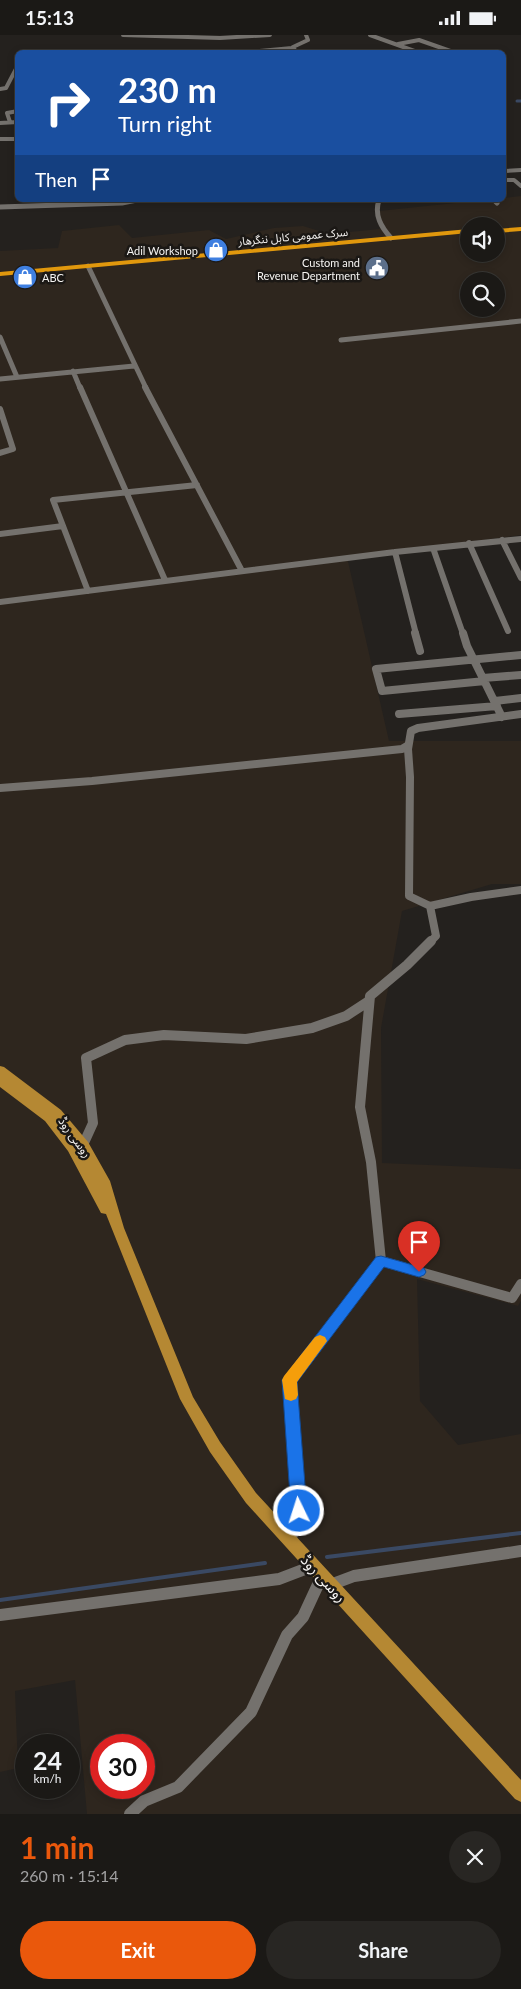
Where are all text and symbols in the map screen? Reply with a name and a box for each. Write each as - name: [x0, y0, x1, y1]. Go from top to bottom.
- text: 15:13: [25, 6, 74, 29]
- text: 230 m: [118, 68, 217, 110]
- icon: right: [35, 70, 100, 135]
- text: Turn right: [118, 110, 212, 137]
- icon: arrive: [87, 165, 115, 193]
- text: Then: [35, 168, 77, 191]
- map controls: [460, 217, 505, 317]
- button: sound: [460, 217, 505, 262]
- street label: سرک عمومی کابل ننگرهار: [237, 225, 349, 248]
- shop icon: Adil Workshop: [203, 237, 229, 263]
- place label: Adil Workshop: [127, 244, 198, 257]
- public building icon: Custom and Revenue Department: [364, 255, 390, 281]
- place label: Custom and Revenue Department: [257, 256, 360, 282]
- shop icon: ABC: [12, 264, 38, 290]
- place label: ABC: [42, 271, 65, 284]
- button: search: [460, 272, 505, 317]
- street label: روسی روڈ: [55, 1114, 95, 1160]
- pin: [398, 1221, 440, 1272]
- icon: arrive: [405, 1228, 433, 1256]
- position arrow: [272, 1484, 324, 1536]
- street label: روسی روڈ: [297, 1551, 350, 1606]
- speed limit sign: 30: [90, 1734, 155, 1799]
- text: 24: [33, 1745, 62, 1775]
- text: km/h: [33, 1771, 62, 1786]
- text: 1 min: [20, 1829, 94, 1865]
- button: close: [449, 1831, 501, 1883]
- text: 260 m · 15:14: [20, 1866, 119, 1885]
- button: Exit: [20, 1921, 256, 1979]
- button: Share: [266, 1921, 501, 1979]

